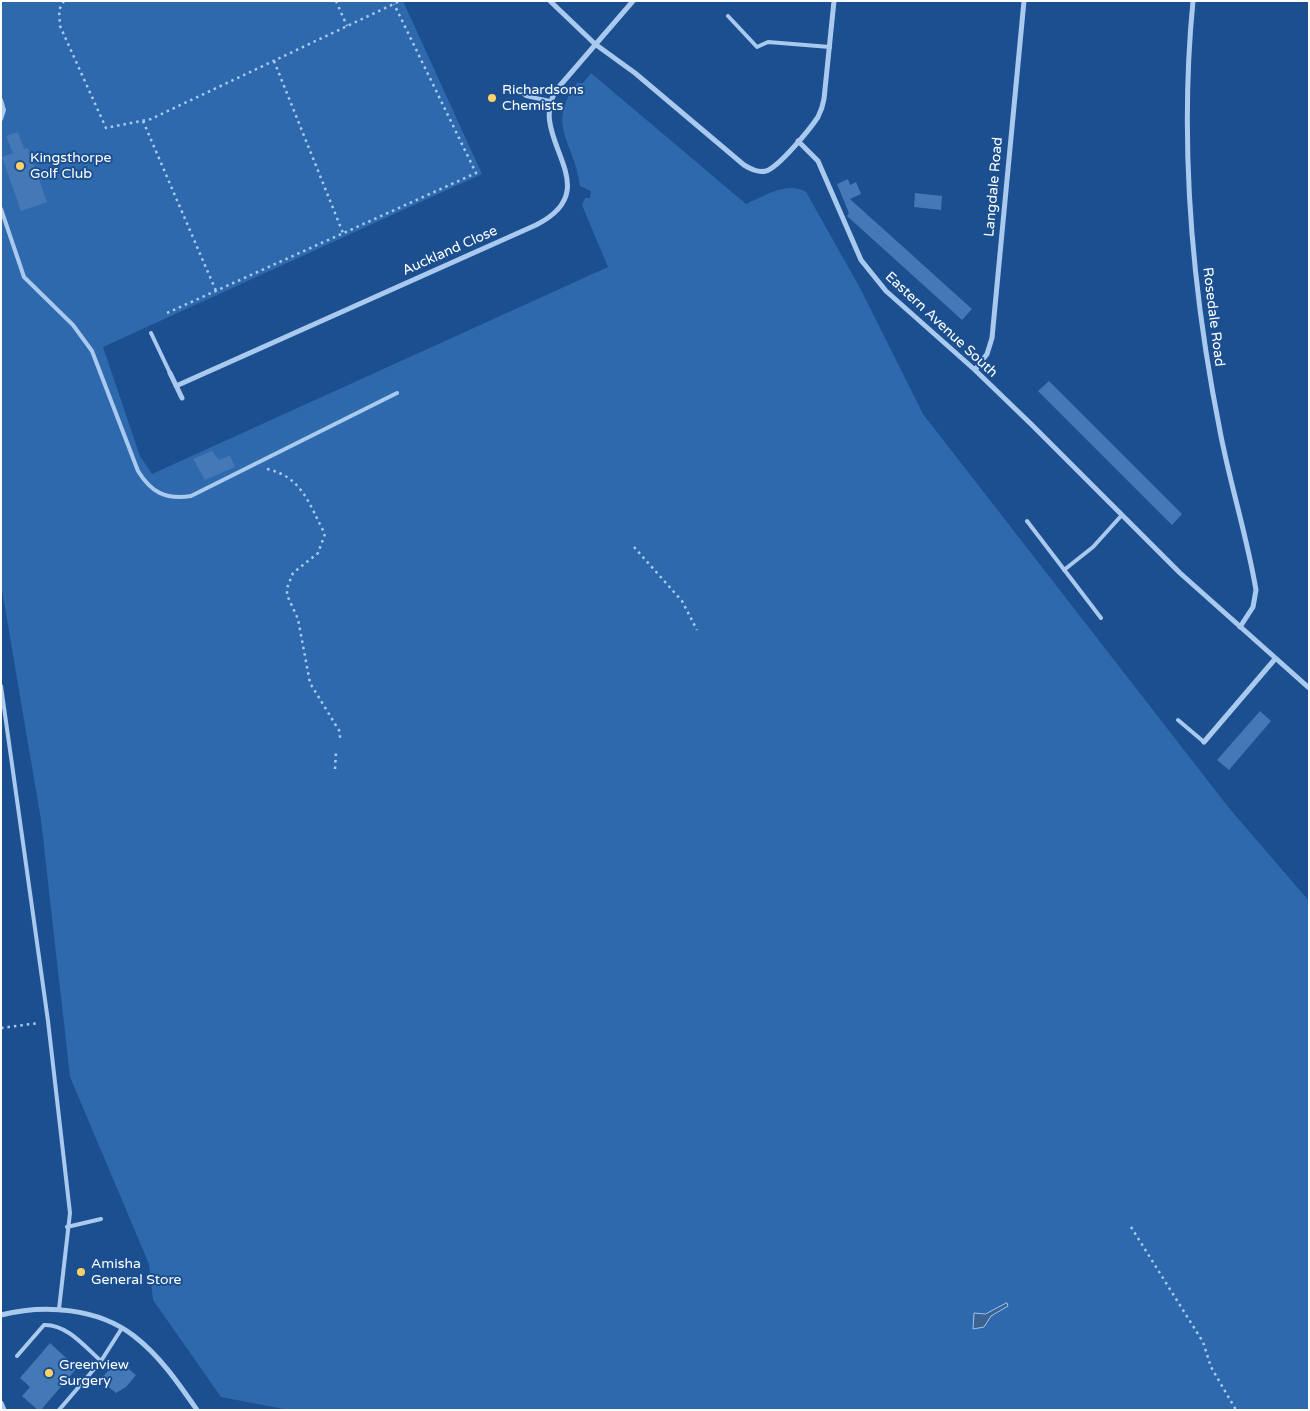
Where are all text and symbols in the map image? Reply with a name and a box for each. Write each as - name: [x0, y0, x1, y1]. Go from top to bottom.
- place label: Richardsons Chemists: [502, 82, 584, 114]
- marker: Richardsons Chemists: [486, 92, 498, 104]
- street label: Langdale Road: [981, 136, 1007, 238]
- place label: Kingsthorpe Golf Club: [30, 150, 111, 182]
- marker: Kingsthorpe Golf Club: [14, 160, 26, 172]
- street label: Auckland Close: [400, 222, 500, 280]
- street label: Rosedale Road: [1199, 266, 1227, 368]
- street label: Eastern Avenue South: [881, 269, 1001, 381]
- place label: Amisha General Store: [91, 1256, 181, 1288]
- marker: Amisha General Store: [75, 1266, 87, 1278]
- place label: Greenview Surgery: [59, 1357, 129, 1390]
- marker: Greenview Surgery: [43, 1367, 55, 1379]

